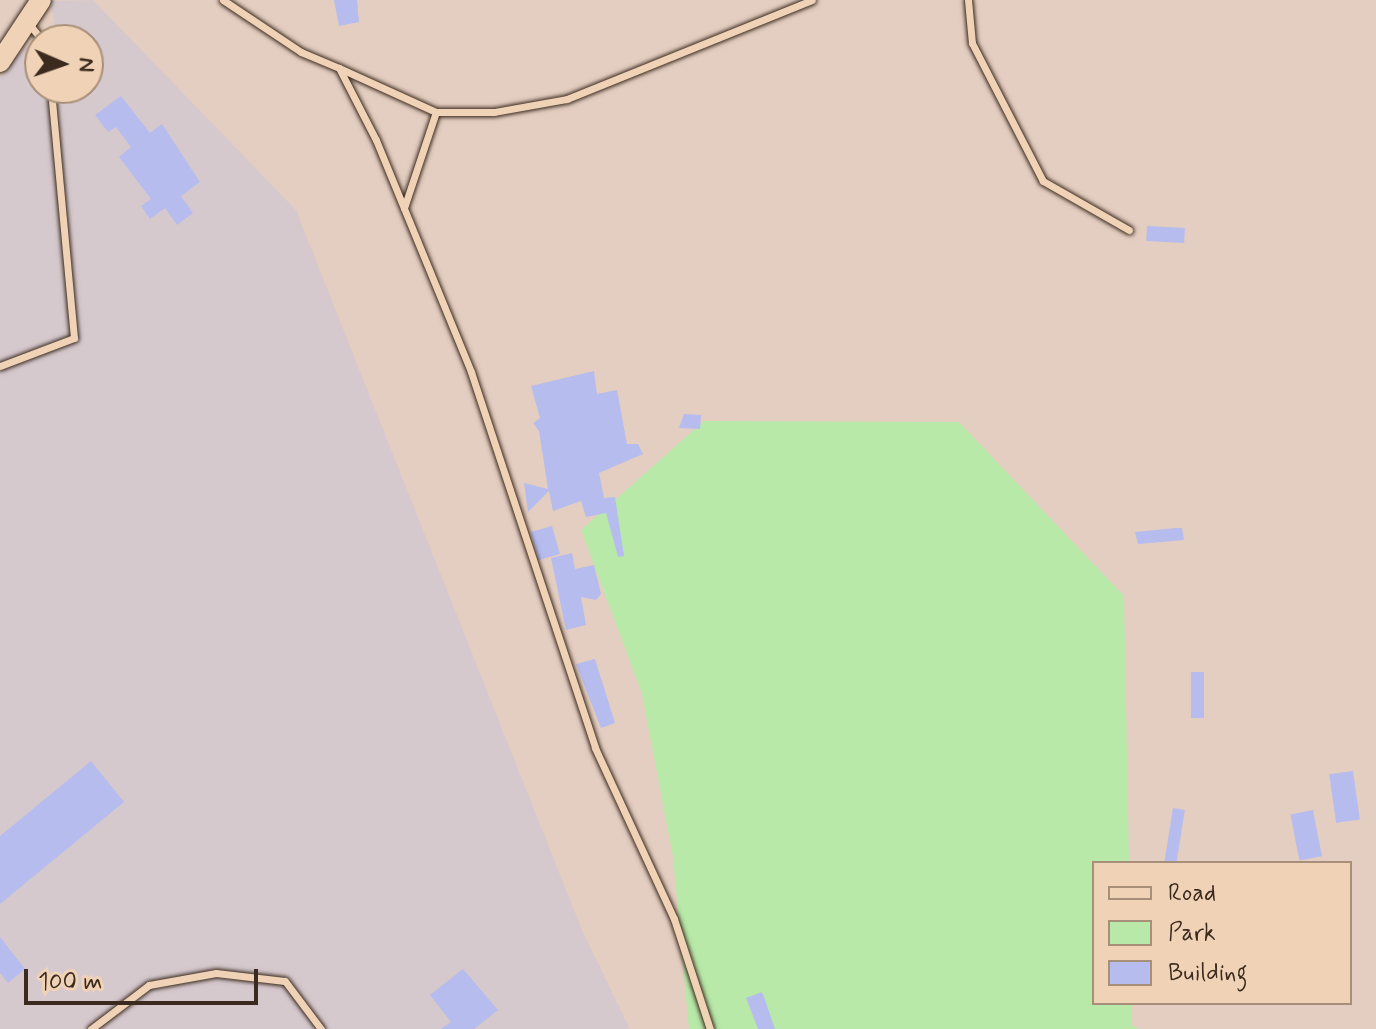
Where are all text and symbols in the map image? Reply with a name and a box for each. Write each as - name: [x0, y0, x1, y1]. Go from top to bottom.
- north arrow: [24, 24, 104, 104]
- text: N: [72, 57, 100, 73]
- legend: [1092, 861, 1352, 1005]
- text: Road: [1168, 878, 1216, 909]
- text: Park: [1168, 918, 1216, 949]
- scale bar: [28, 953, 262, 1003]
- text: Building: [1168, 958, 1248, 989]
- text: 100 m: [38, 967, 102, 998]

